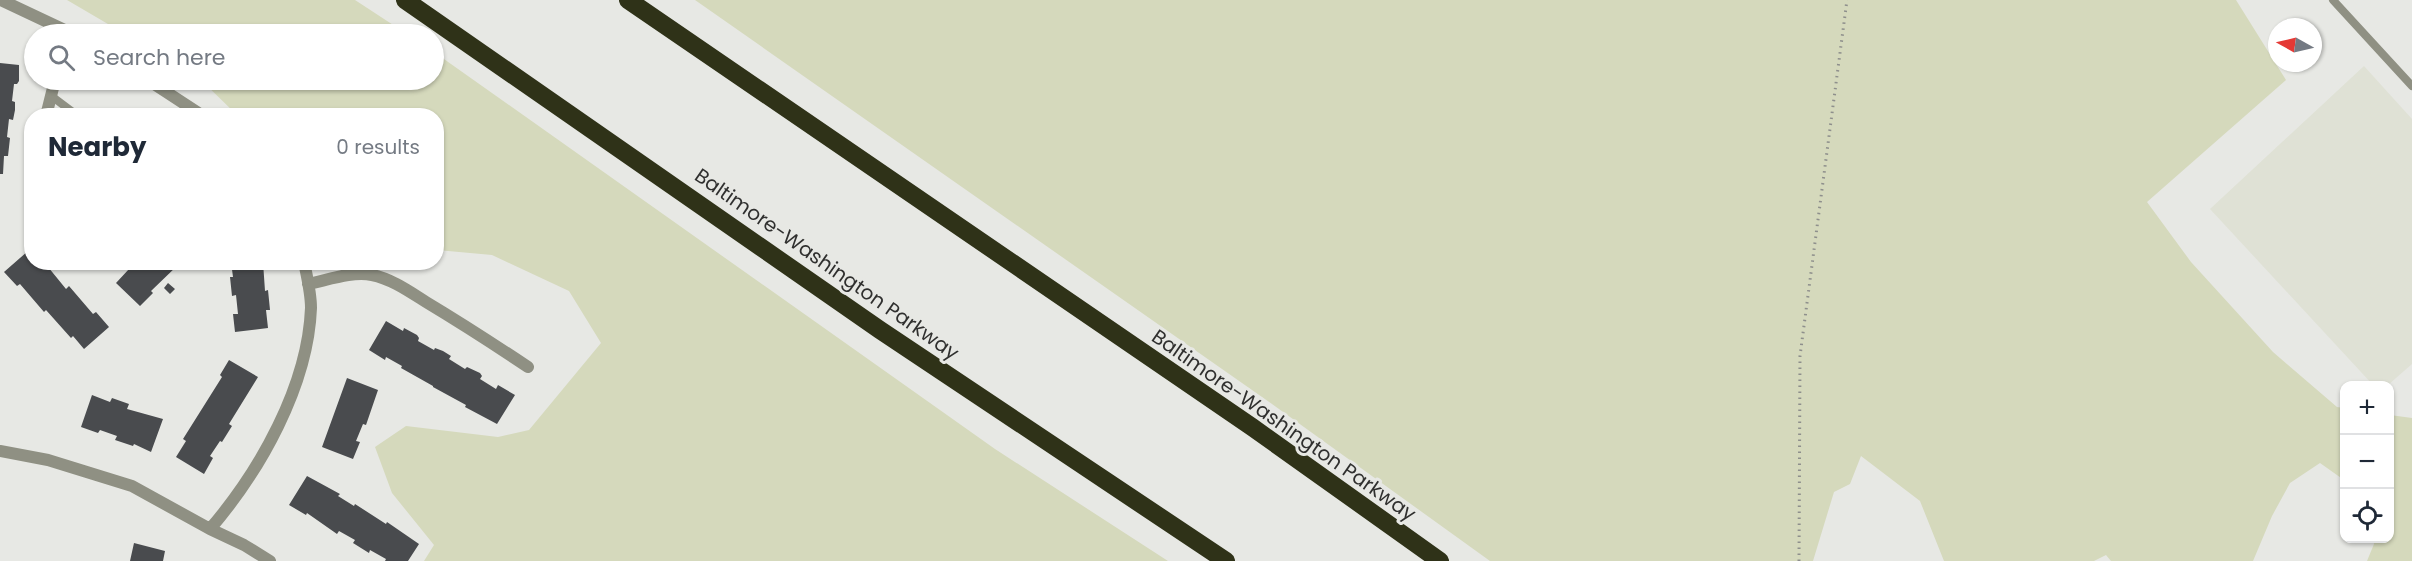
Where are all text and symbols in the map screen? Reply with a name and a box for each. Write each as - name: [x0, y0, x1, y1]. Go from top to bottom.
- north arrow: [2268, 18, 2322, 72]
- search box: [24, 24, 444, 90]
- icon: search: [45, 41, 78, 74]
- text: Search here: [93, 42, 226, 73]
- text: Nearby: [48, 129, 146, 165]
- text: 0 results: [336, 133, 420, 161]
- street label: Baltimore-Washington Parkway: [689, 162, 965, 366]
- street label: Baltimore-Washington Parkway: [1146, 323, 1422, 527]
- map controls: [2340, 381, 2394, 543]
- button: +: [2340, 381, 2394, 435]
- button: −: [2340, 435, 2394, 489]
- button: locate: [2340, 489, 2394, 543]

